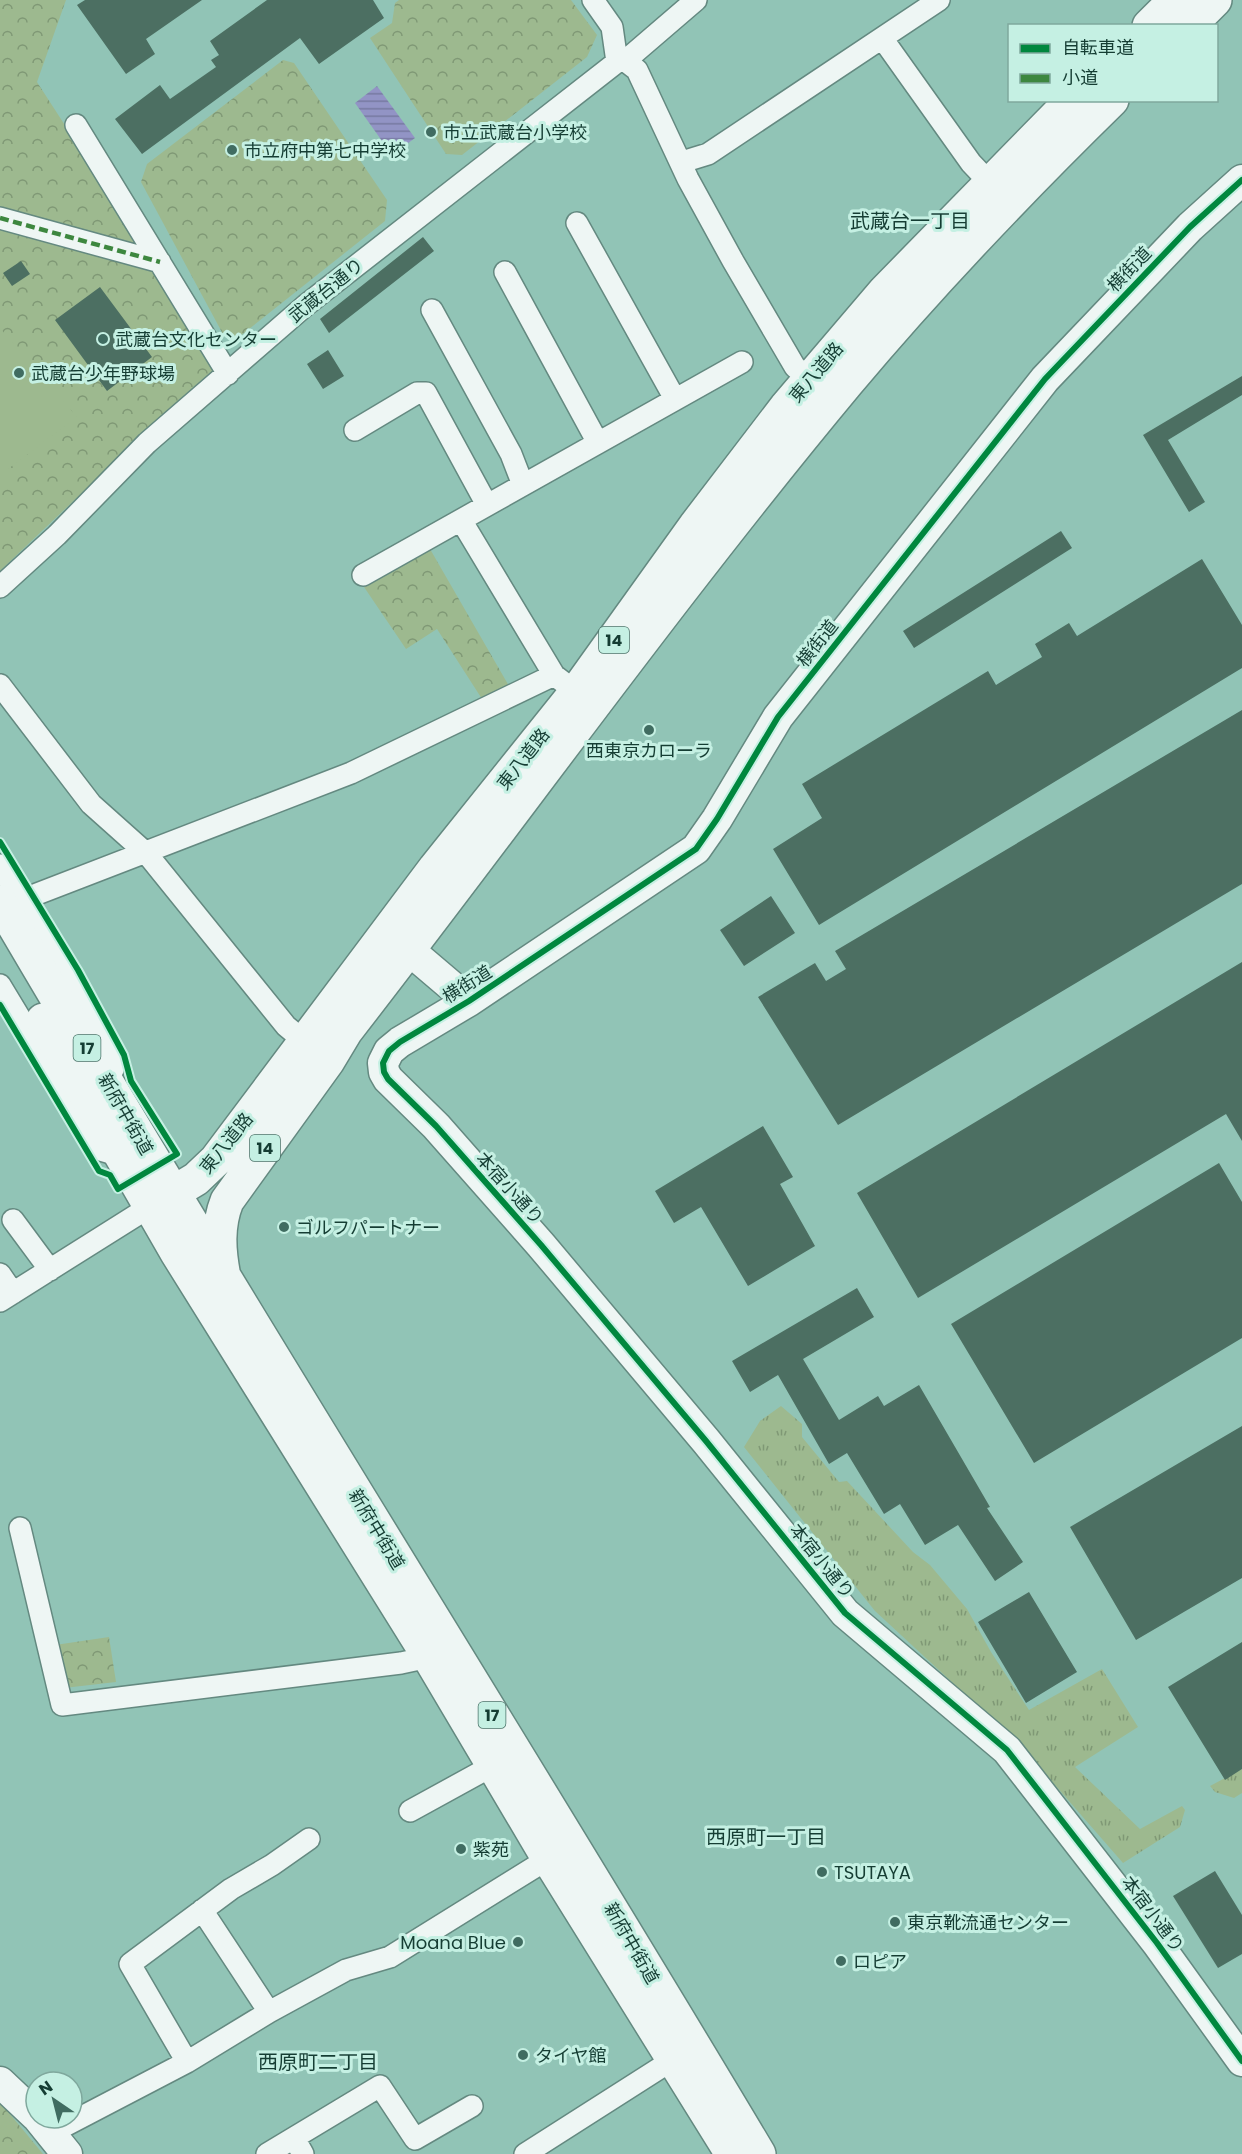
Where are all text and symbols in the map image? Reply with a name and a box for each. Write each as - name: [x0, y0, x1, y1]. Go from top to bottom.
- legend: [1008, 24, 1218, 102]
- text: 自転車道: [1062, 35, 1134, 60]
- text: 小道: [1062, 65, 1098, 90]
- place label: 市立武蔵台小学校: [443, 120, 587, 145]
- marker: 市立武蔵台小学校: [424, 125, 438, 139]
- place label: 市立府中第七中学校: [244, 138, 406, 163]
- marker: 市立府中第七中学校: [225, 143, 239, 157]
- district label: 武蔵台一丁目: [850, 207, 970, 235]
- street label: 横街道: [1101, 241, 1157, 297]
- street label: 武蔵台通り: [283, 252, 369, 328]
- place label: 武蔵台文化センター: [115, 327, 277, 352]
- marker: 武蔵台文化センター: [96, 332, 110, 346]
- street label: 東八道路: [783, 336, 849, 408]
- place label: 武蔵台少年野球場: [31, 361, 175, 386]
- marker: 武蔵台少年野球場: [12, 366, 26, 380]
- street label: 横街道: [791, 614, 843, 672]
- road number: 14: [599, 627, 629, 653]
- street label: 東八道路: [491, 723, 555, 795]
- marker: 西東京カローラ: [642, 723, 656, 737]
- place label: 西東京カローラ: [586, 738, 712, 763]
- street label: 横街道: [437, 959, 497, 1009]
- road number: 17: [74, 1035, 100, 1061]
- street label: 新府中街道: [93, 1069, 159, 1159]
- street label: 東八道路: [194, 1107, 258, 1179]
- road number: 14: [250, 1135, 280, 1161]
- street label: 本宿小通り: [471, 1146, 549, 1230]
- place label: ゴルフパートナー: [296, 1215, 440, 1240]
- marker: ゴルフパートナー: [277, 1220, 291, 1234]
- street label: 新府中街道: [343, 1484, 411, 1574]
- street label: 本宿小通り: [784, 1518, 860, 1604]
- road number: 17: [478, 1702, 506, 1728]
- district label: 西原町一丁目: [706, 1823, 826, 1851]
- place label: 紫苑: [473, 1837, 509, 1862]
- marker: 紫苑: [454, 1842, 468, 1856]
- place label: TSUTAYA: [834, 1860, 911, 1885]
- marker: TSUTAYA: [815, 1865, 829, 1879]
- street label: 本宿小通り: [1116, 1871, 1190, 1957]
- street label: 新府中街道: [599, 1898, 665, 1988]
- place label: 東京靴流通センター: [907, 1910, 1069, 1935]
- marker: 東京靴流通センター: [888, 1915, 902, 1929]
- place label: Moana Blue: [400, 1930, 506, 1955]
- marker: Moana Blue: [511, 1935, 525, 1949]
- place label: ロピア: [853, 1949, 907, 1974]
- marker: ロピア: [834, 1954, 848, 1968]
- place label: タイヤ館: [535, 2043, 606, 2068]
- district label: 西原町二丁目: [258, 2048, 378, 2076]
- marker: タイヤ館: [516, 2048, 530, 2062]
- north arrow: [24, 2070, 84, 2130]
- text: N: [34, 2075, 57, 2101]

